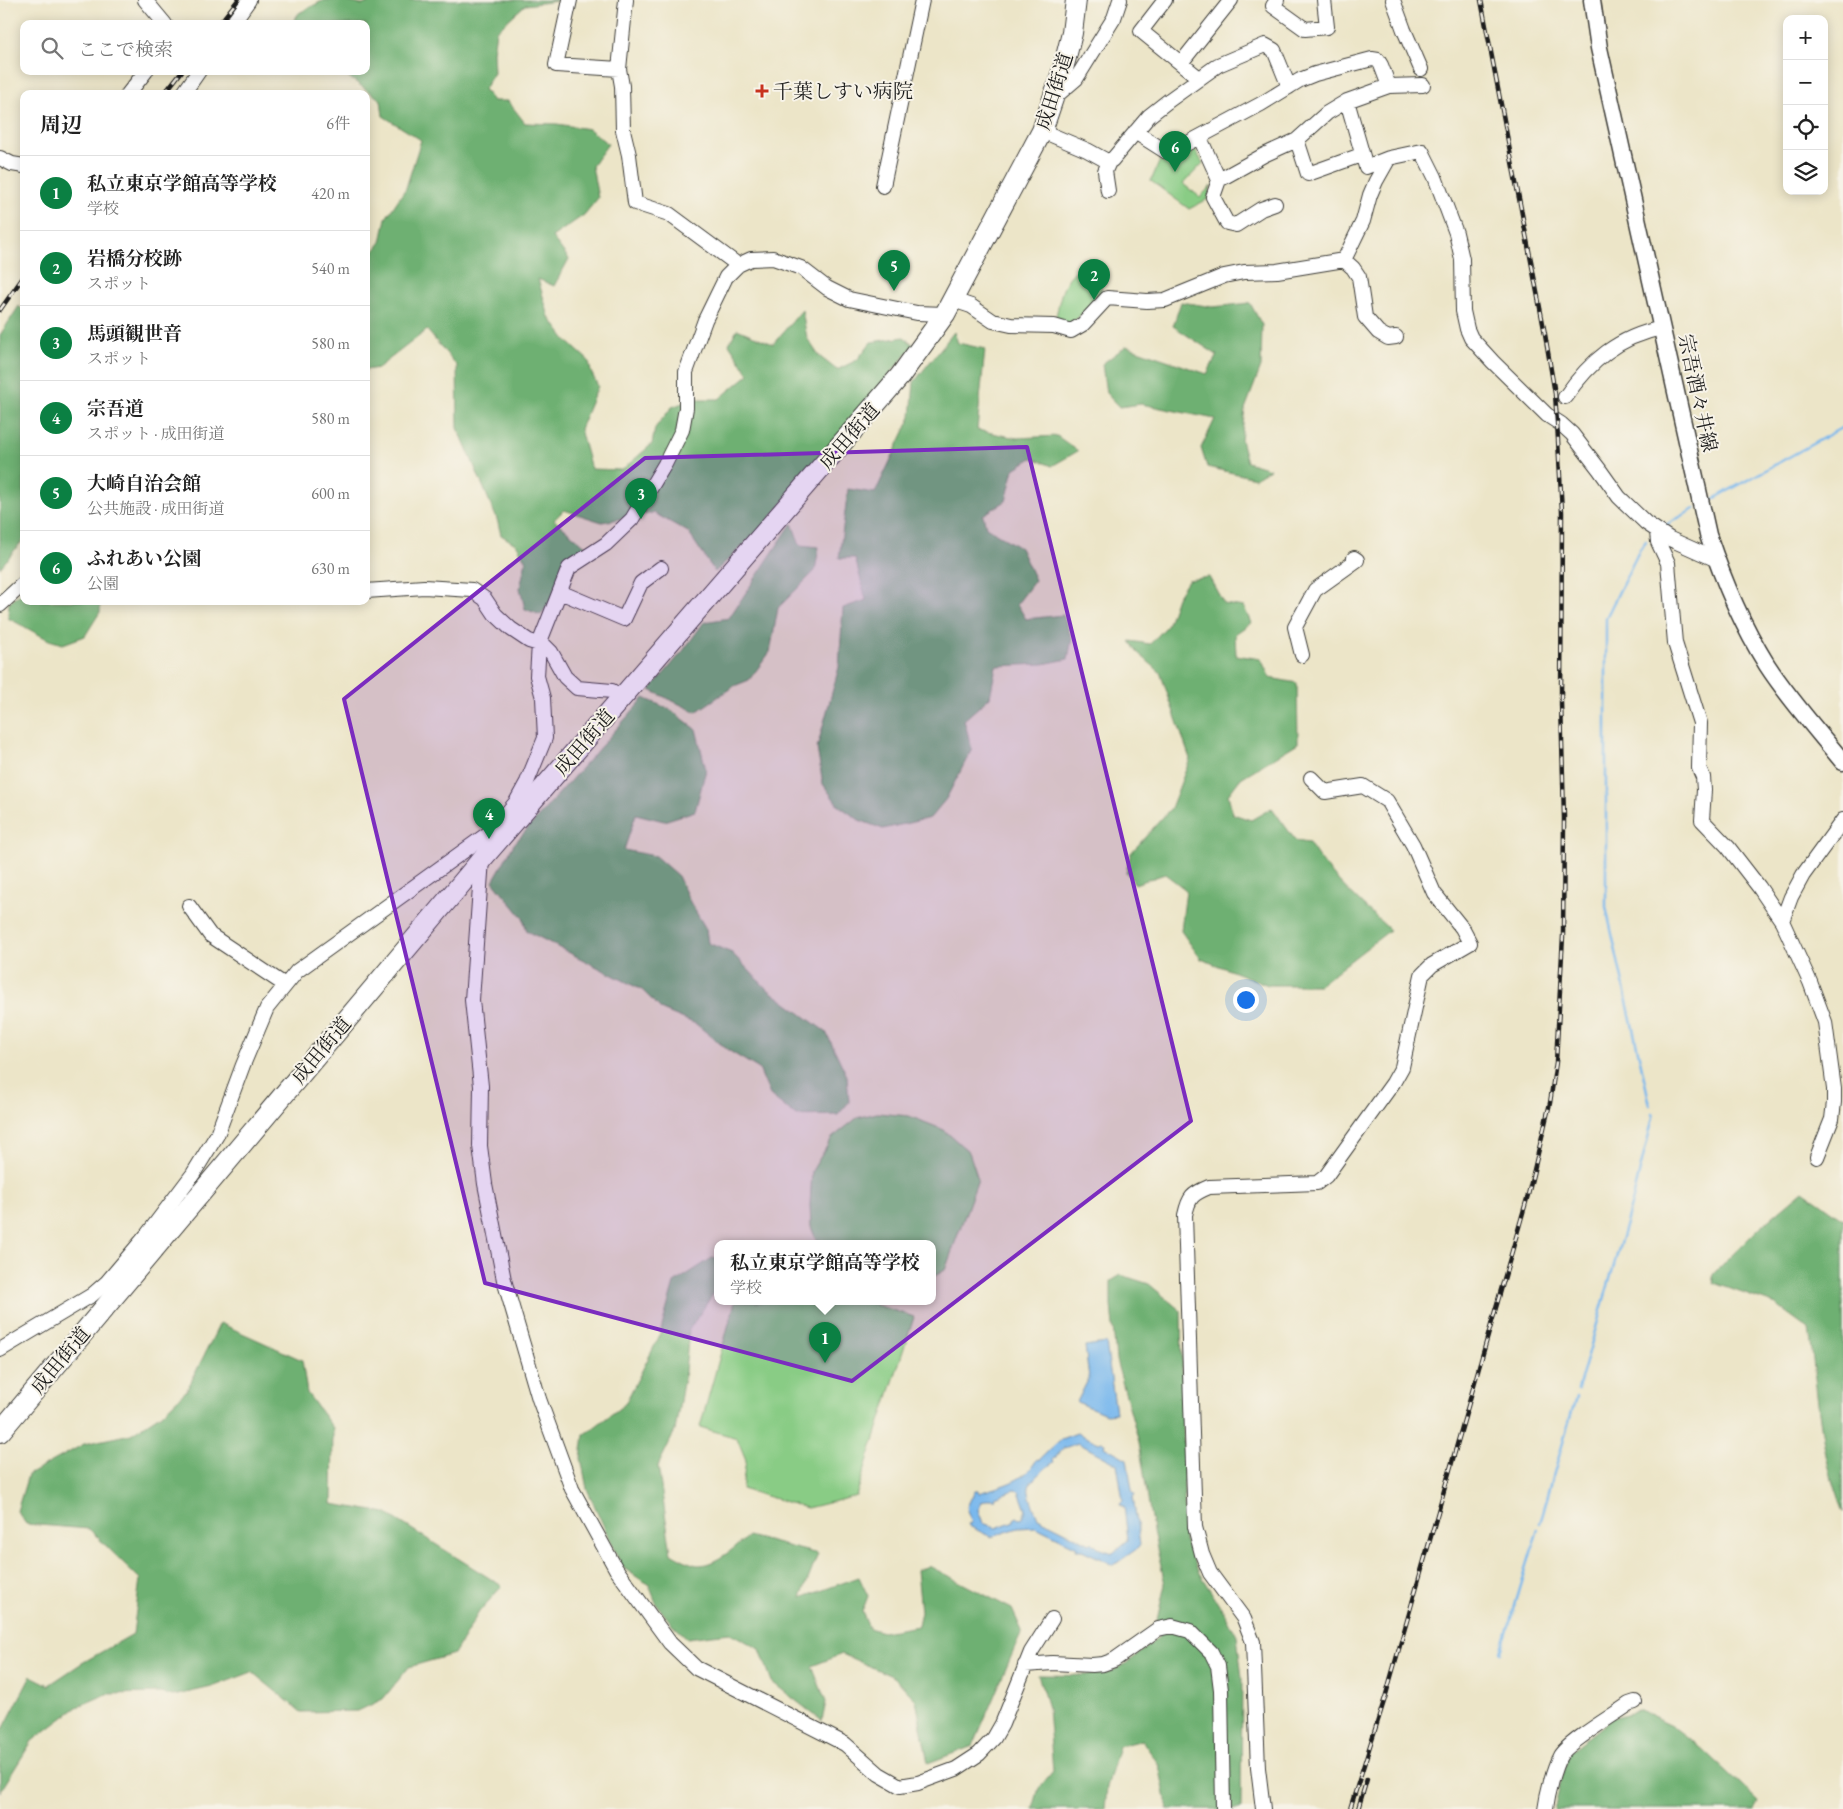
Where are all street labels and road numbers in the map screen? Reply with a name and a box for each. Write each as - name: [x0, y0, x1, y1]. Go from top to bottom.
- street label: 成田街道: [1029, 49, 1079, 133]
- street label: 宗吾酒々井線: [1673, 332, 1723, 454]
- street label: 成田街道: [813, 397, 885, 475]
- street label: 成田街道: [548, 703, 620, 781]
- street label: 成田街道: [285, 1011, 357, 1089]
- street label: 成田街道: [24, 1321, 96, 1399]

